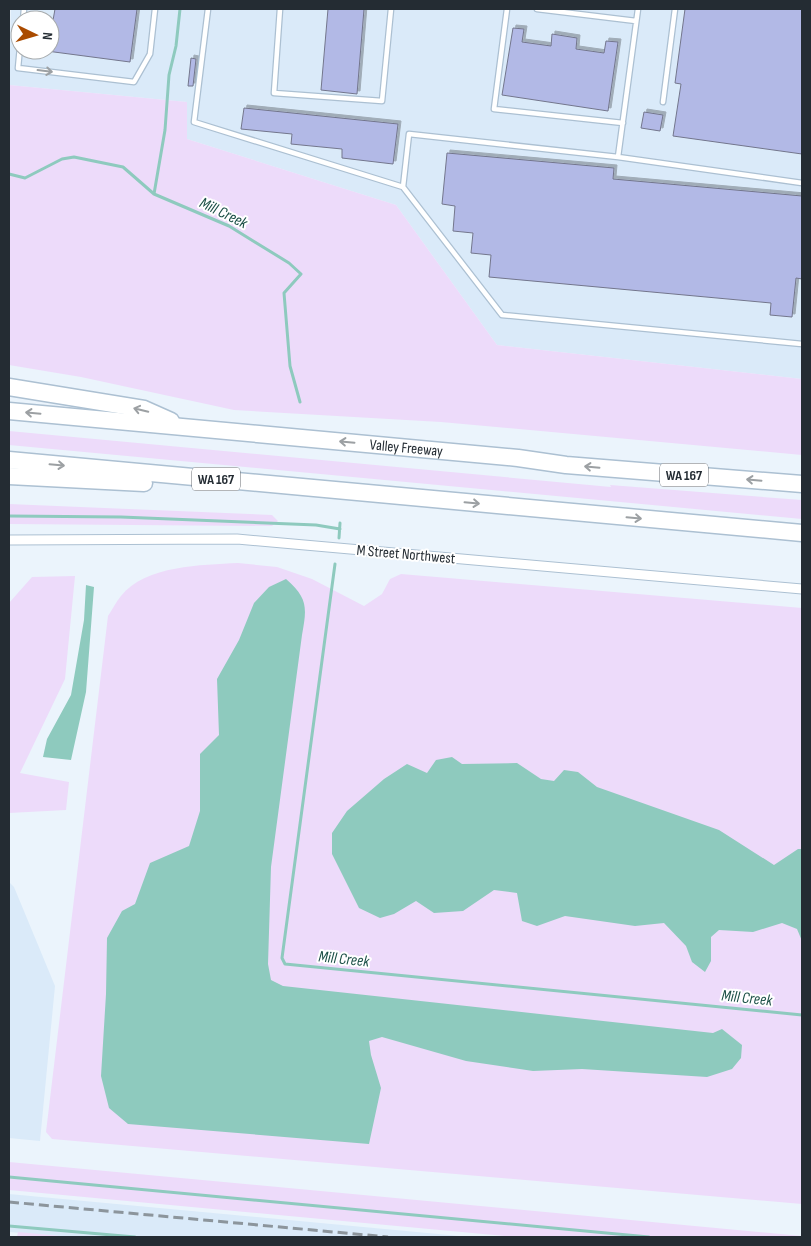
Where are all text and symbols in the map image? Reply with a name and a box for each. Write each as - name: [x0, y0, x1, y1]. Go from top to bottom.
- north arrow: [10, 10, 60, 60]
- text: N: [39, 32, 56, 41]
- one-way arrow: [37, 66, 53, 76]
- water label: Mill Creek: [196, 194, 251, 233]
- one-way arrow: [134, 405, 150, 414]
- one-way arrow: [26, 408, 42, 418]
- street label: Valley Freeway: [369, 435, 444, 461]
- one-way arrow: [339, 437, 355, 447]
- one-way arrow: [49, 460, 65, 469]
- one-way arrow: [584, 463, 600, 472]
- road number: WA 167: [660, 464, 708, 486]
- road number: WA 167: [192, 468, 240, 490]
- one-way arrow: [746, 476, 762, 485]
- one-way arrow: [463, 499, 479, 508]
- one-way arrow: [625, 513, 641, 523]
- street label: M Street Northwest: [356, 541, 457, 568]
- water label: Mill Creek: [318, 947, 371, 972]
- water label: Mill Creek: [721, 986, 774, 1011]

